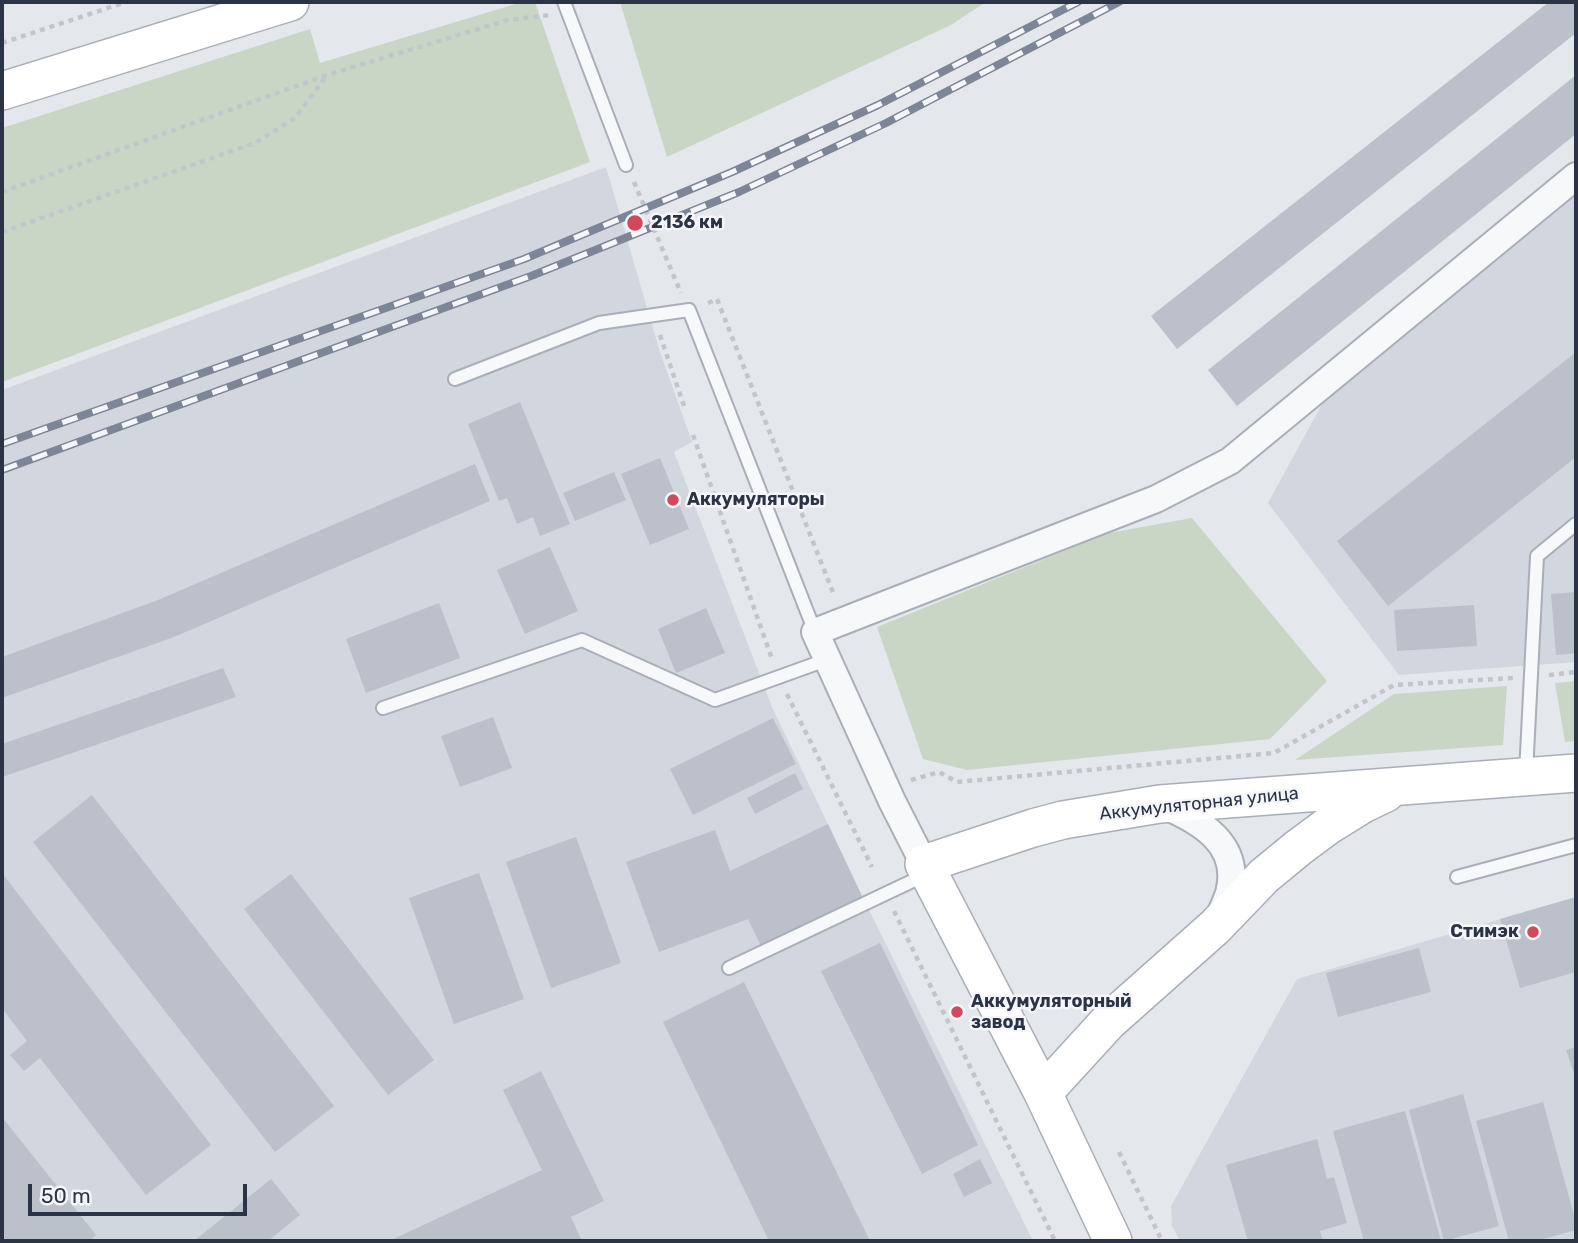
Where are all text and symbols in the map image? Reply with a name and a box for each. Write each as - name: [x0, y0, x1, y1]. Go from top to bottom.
- place label: 2136 км: [651, 212, 723, 234]
- marker: 2136 км: [625, 213, 645, 233]
- place label: Аккумуляторы: [687, 489, 825, 511]
- marker: Аккумуляторы: [665, 492, 681, 508]
- street label: Аккумуляторная улица: [1098, 783, 1300, 825]
- place label: Стимэк: [1450, 921, 1519, 943]
- marker: Стимэк: [1525, 924, 1541, 940]
- place label: Аккумуляторный завод: [971, 991, 1132, 1034]
- marker: Аккумуляторный завод: [949, 1004, 965, 1020]
- scale bar: [32, 1170, 250, 1214]
- text: 50 m: [41, 1183, 91, 1208]

